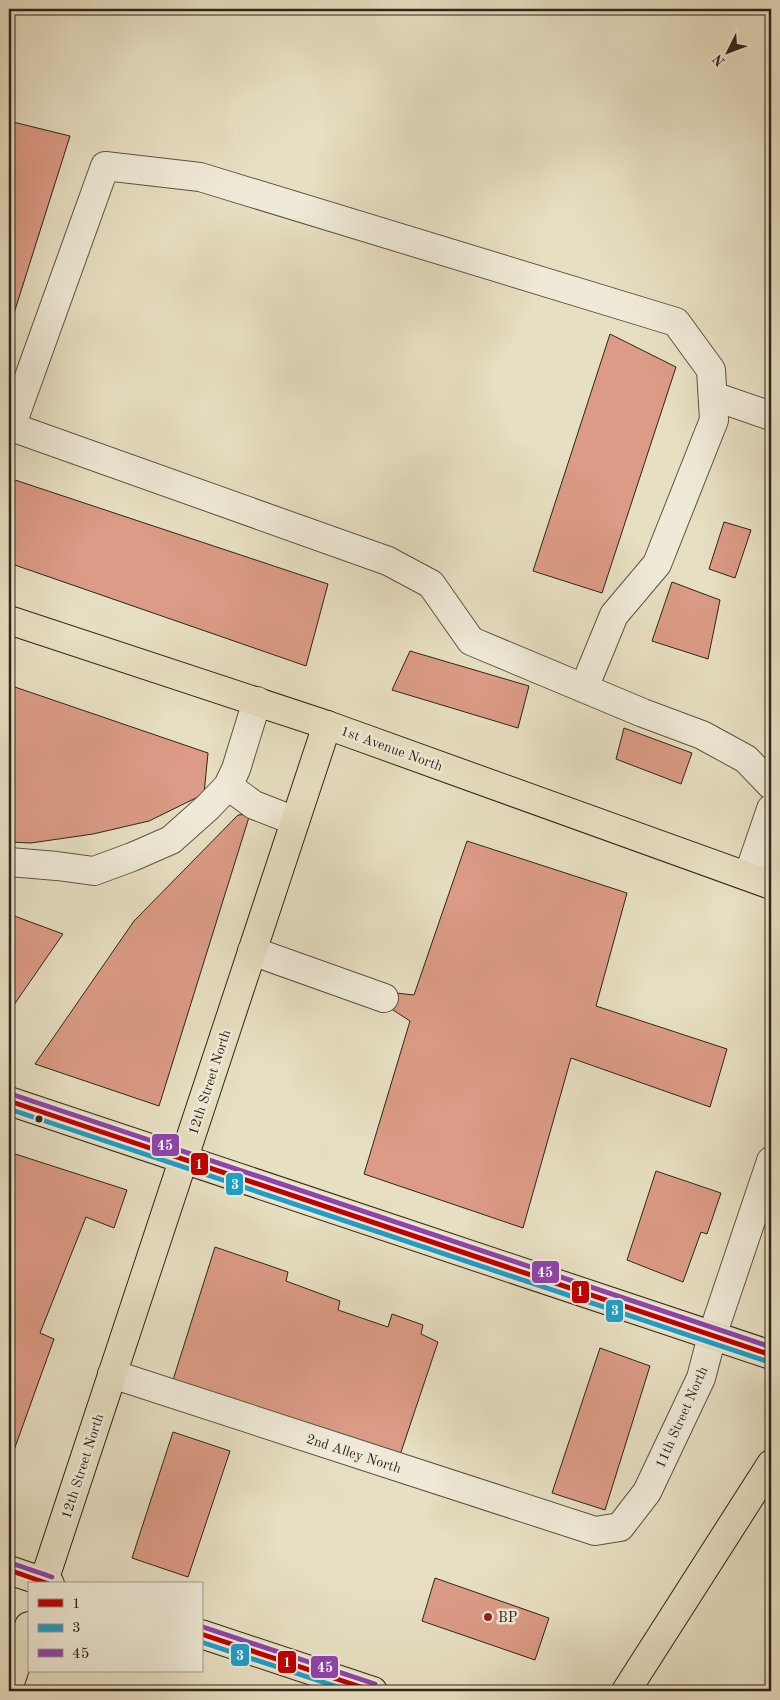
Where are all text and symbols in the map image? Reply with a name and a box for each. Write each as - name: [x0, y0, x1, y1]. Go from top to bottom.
- north arrow: [702, 28, 752, 78]
- text: N: [710, 51, 728, 69]
- street label: 1st Avenue North: [339, 724, 445, 774]
- street label: 12th Street North: [186, 1028, 234, 1137]
- unlabelled marker: [34, 1114, 44, 1124]
- line badge: 45: [151, 1133, 180, 1157]
- text: 45: [157, 1139, 173, 1153]
- line badge: 1: [190, 1152, 209, 1176]
- text: 1: [195, 1158, 203, 1172]
- line badge: 3: [225, 1172, 244, 1196]
- text: 3: [231, 1178, 239, 1192]
- line badge: 45: [531, 1260, 560, 1284]
- text: 45: [537, 1266, 553, 1280]
- line badge: 1: [571, 1280, 590, 1304]
- text: 1: [576, 1285, 584, 1299]
- line badge: 3: [605, 1299, 624, 1323]
- text: 3: [611, 1304, 619, 1318]
- street label: 11th Street North: [653, 1364, 711, 1470]
- street label: 12th Street North: [59, 1412, 107, 1521]
- street label: 2nd Alley North: [304, 1432, 403, 1476]
- legend: [28, 1582, 202, 1672]
- text: 1: [72, 1597, 81, 1612]
- marker: BP: [482, 1611, 494, 1623]
- place label: BP: [498, 1611, 517, 1625]
- text: 3: [72, 1621, 81, 1636]
- line badge: 3: [230, 1643, 250, 1667]
- text: 45: [72, 1647, 89, 1662]
- text: 3: [236, 1649, 244, 1663]
- line badge: 1: [277, 1650, 297, 1674]
- line badge: 45: [310, 1655, 339, 1679]
- text: 1: [283, 1656, 291, 1670]
- text: 45: [317, 1661, 333, 1675]

